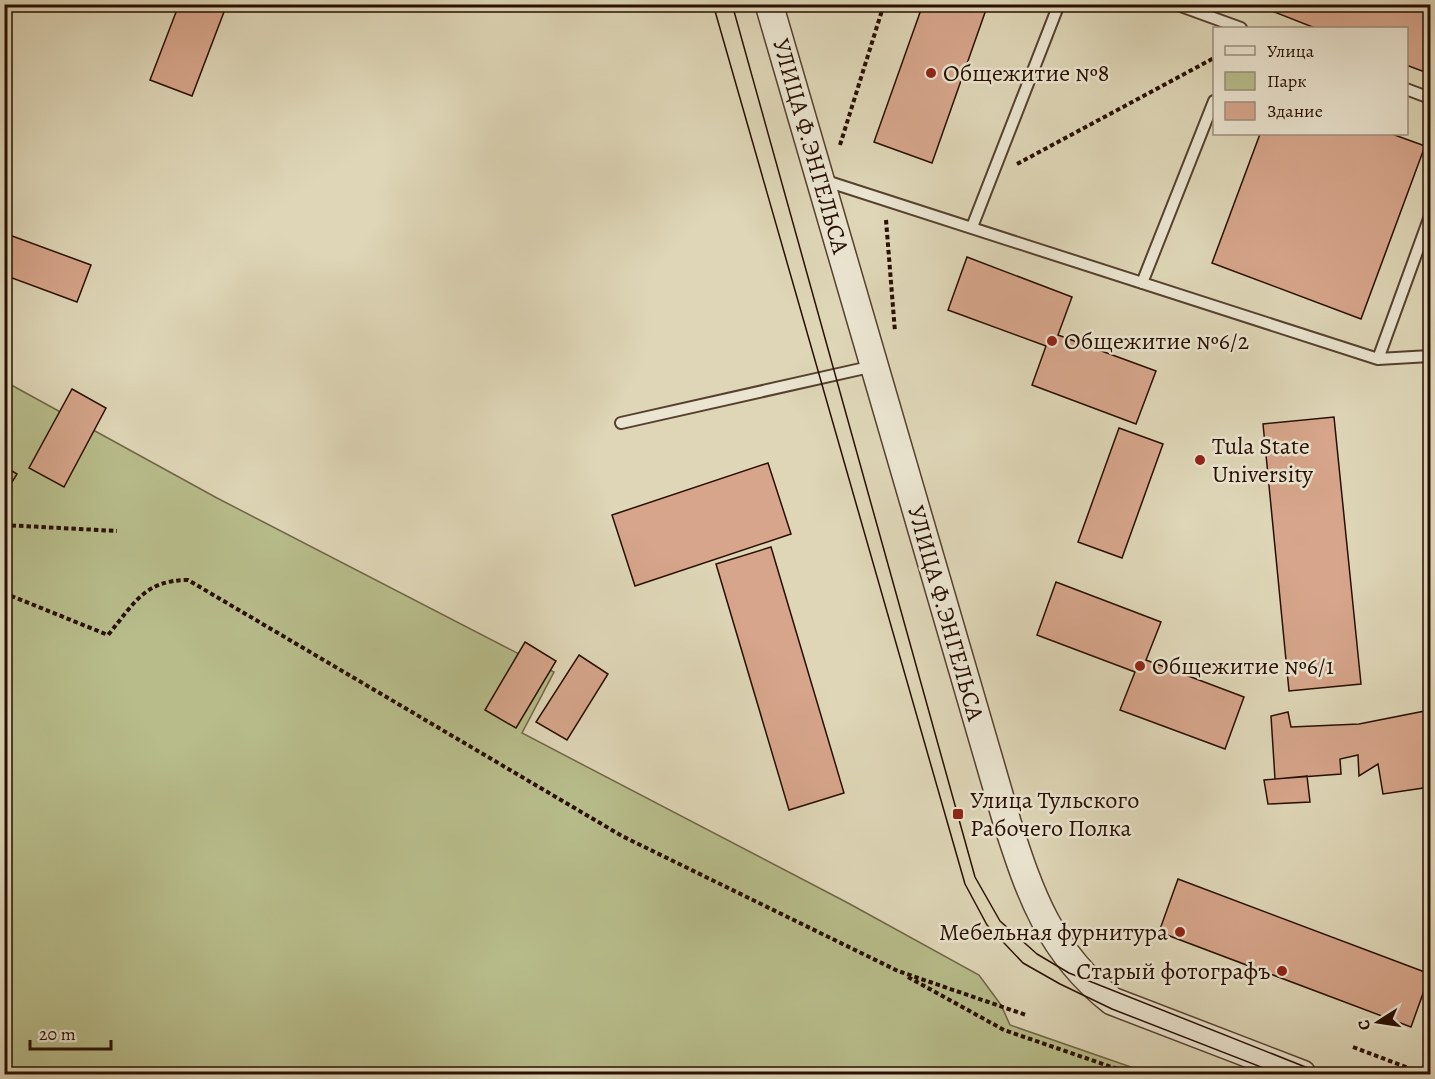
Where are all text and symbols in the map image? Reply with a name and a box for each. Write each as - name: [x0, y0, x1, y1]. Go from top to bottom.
- legend: [1213, 27, 1408, 135]
- street label: УЛИЦА Ф.ЭНГЕЛЬСА: [765, 35, 857, 258]
- text: Улица: [1267, 39, 1315, 63]
- place label: Общежитие №8: [943, 57, 1109, 89]
- marker: Общежитие №8: [924, 66, 938, 80]
- text: Парк: [1267, 69, 1307, 93]
- text: Здание: [1267, 99, 1323, 123]
- place label: Общежитие №6/2: [1064, 325, 1249, 357]
- marker: Общежитие №6/2: [1045, 334, 1059, 348]
- place label: Tula State University: [1212, 430, 1313, 490]
- marker: Tula State University: [1193, 453, 1207, 467]
- street label: УЛИЦА Ф.ЭНГЕЛЬСА: [900, 502, 992, 725]
- place label: Общежитие №6/1: [1152, 650, 1334, 682]
- marker: Общежитие №6/1: [1133, 659, 1147, 673]
- place label: Улица Тульского Рабочего Полка: [970, 784, 1139, 844]
- marker: Улица Тульского Рабочего Полка: [951, 807, 965, 821]
- place label: Мебельная фурнитура: [939, 916, 1168, 948]
- marker: Мебельная фурнитура: [1173, 925, 1187, 939]
- place label: Старый фотографъ: [1076, 955, 1270, 987]
- marker: Старый фотографъ: [1275, 964, 1289, 978]
- north arrow: [1348, 992, 1408, 1052]
- scale bar: [30, 1013, 111, 1051]
- text: С: [1352, 1018, 1376, 1032]
- text: 20 m: [39, 1022, 76, 1046]

